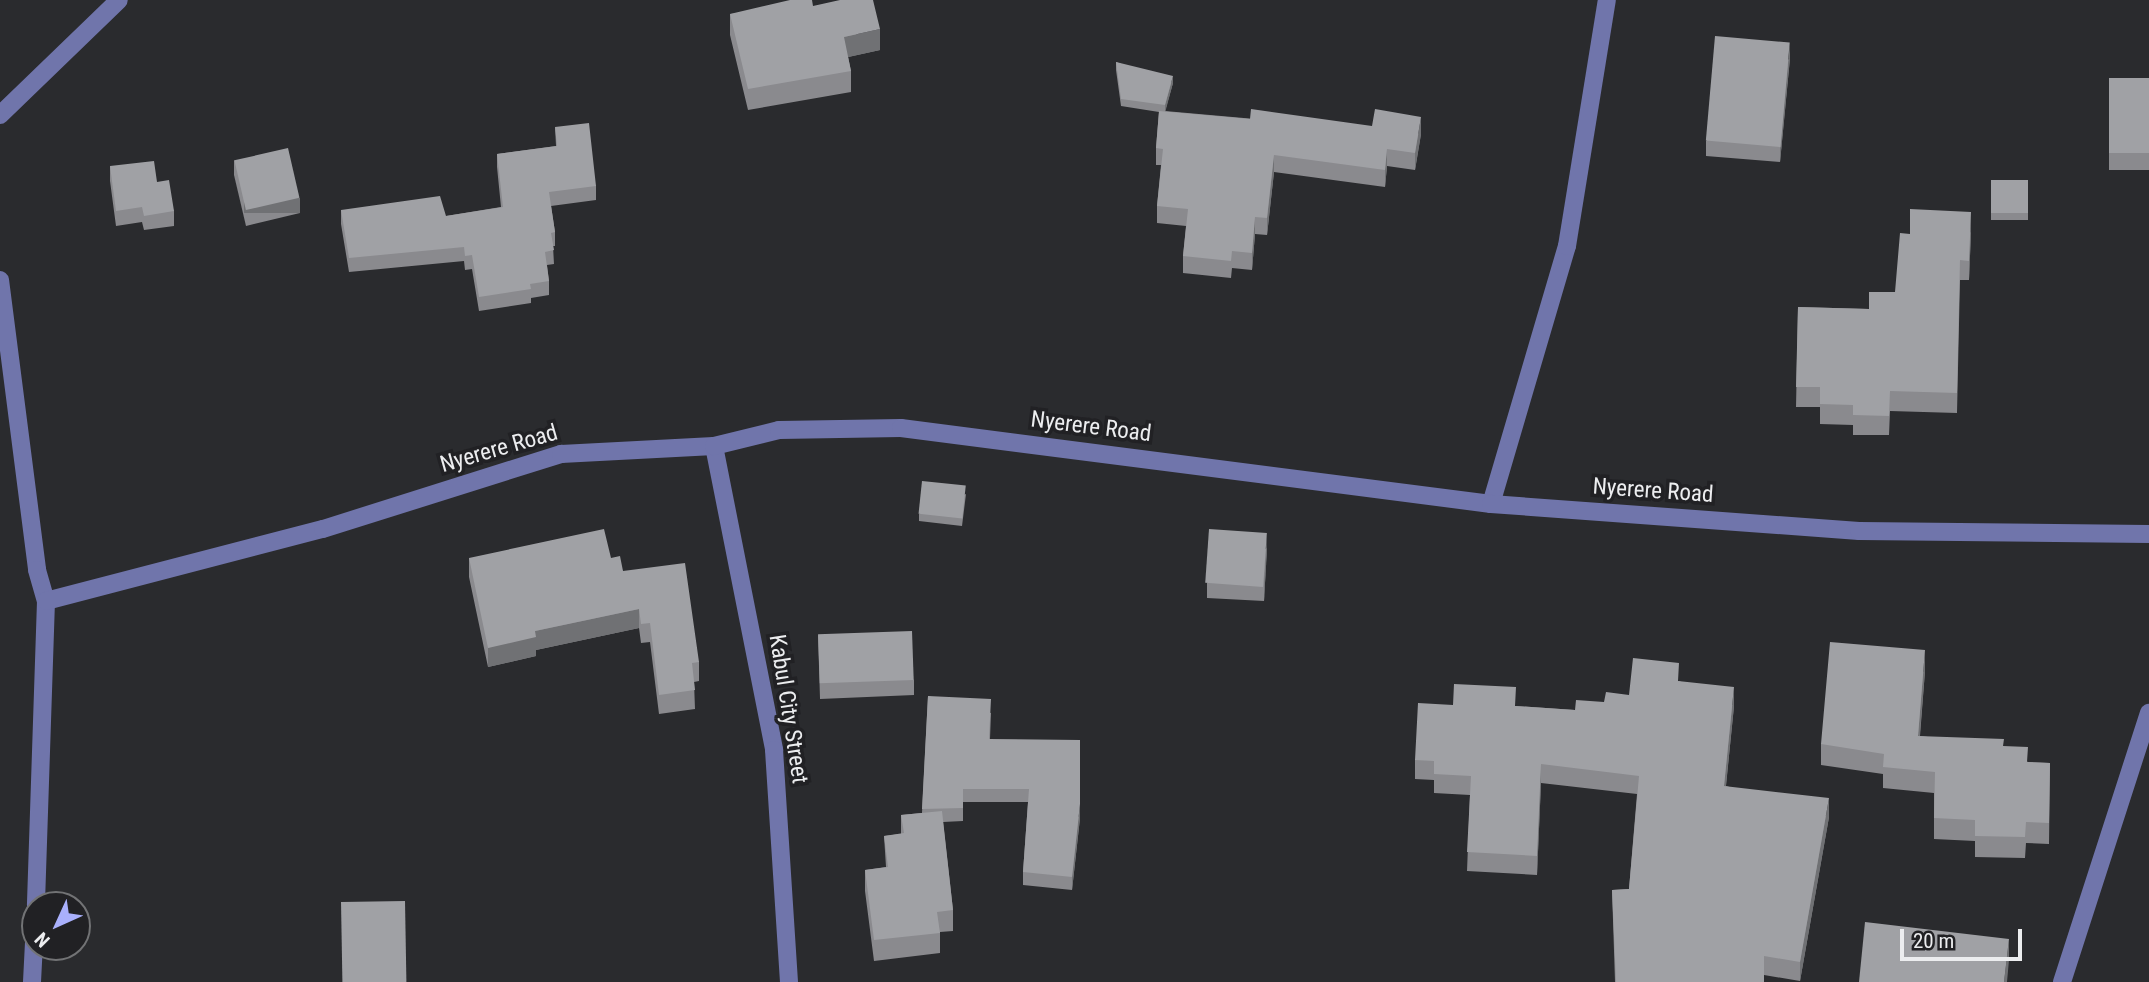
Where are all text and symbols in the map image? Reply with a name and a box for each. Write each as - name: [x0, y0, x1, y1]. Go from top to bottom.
- street label: Nyerere Road: [1029, 406, 1153, 448]
- street label: Nyerere Road: [437, 419, 561, 479]
- street label: Nyerere Road: [1592, 473, 1714, 509]
- street label: Kabul City Street: [763, 633, 813, 785]
- north arrow: [21, 891, 91, 961]
- scale bar: [1904, 916, 2026, 960]
- text: N: [30, 928, 54, 952]
- text: 20 m: [1913, 929, 1954, 953]

